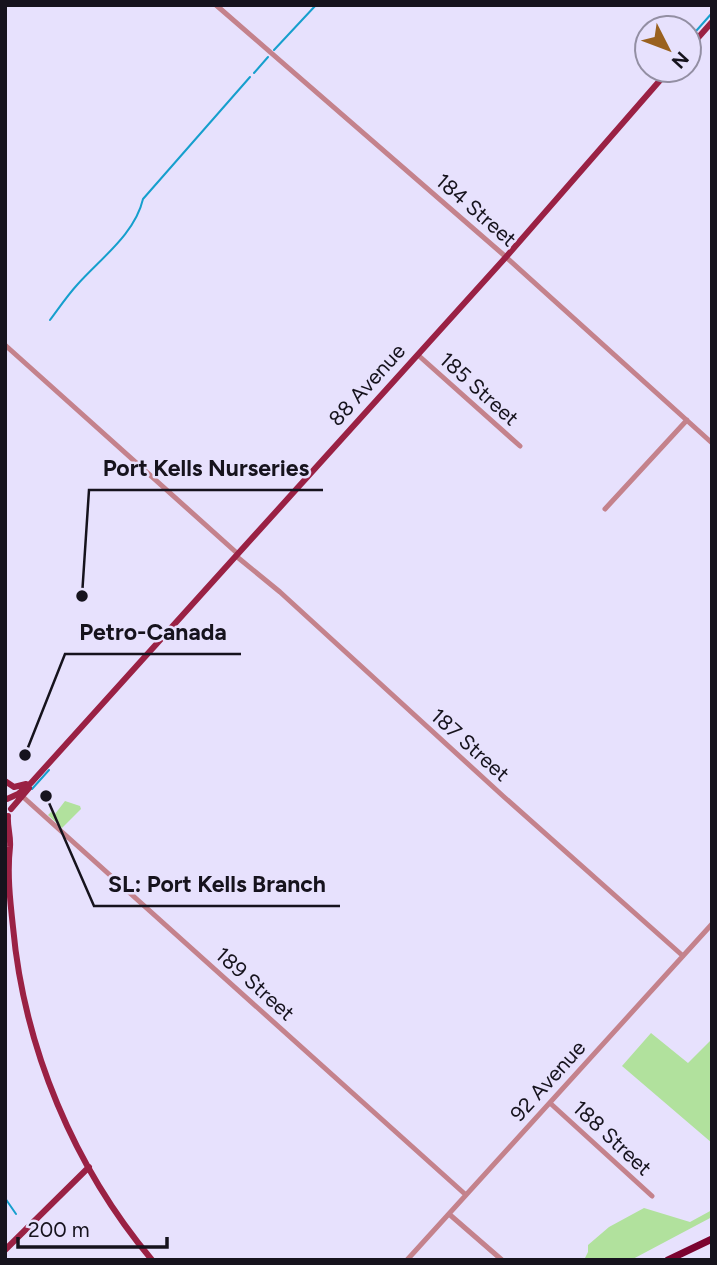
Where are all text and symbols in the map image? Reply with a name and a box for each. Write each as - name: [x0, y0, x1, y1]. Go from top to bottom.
- north arrow: [633, 14, 703, 84]
- text: N: [667, 47, 694, 73]
- street label: 184 Street: [431, 168, 522, 251]
- street label: 88 Avenue: [323, 338, 410, 431]
- street label: 185 Street: [435, 347, 524, 431]
- callout: Port Kells Nurseries: [89, 446, 323, 490]
- text: Port Kells Nurseries: [103, 454, 310, 482]
- callout: Petro-Canada: [65, 610, 241, 654]
- text: Petro-Canada: [79, 618, 227, 646]
- street label: 187 Street: [426, 703, 515, 786]
- callout: SL: Port Kells Branch: [94, 862, 340, 906]
- text: SL: Port Kells Branch: [108, 870, 326, 898]
- street label: 189 Street: [211, 942, 300, 1026]
- street label: 92 Avenue: [505, 1035, 590, 1126]
- street label: 188 Street: [568, 1095, 657, 1180]
- scale bar: [18, 1206, 166, 1250]
- text: 200 m: [28, 1217, 90, 1242]

